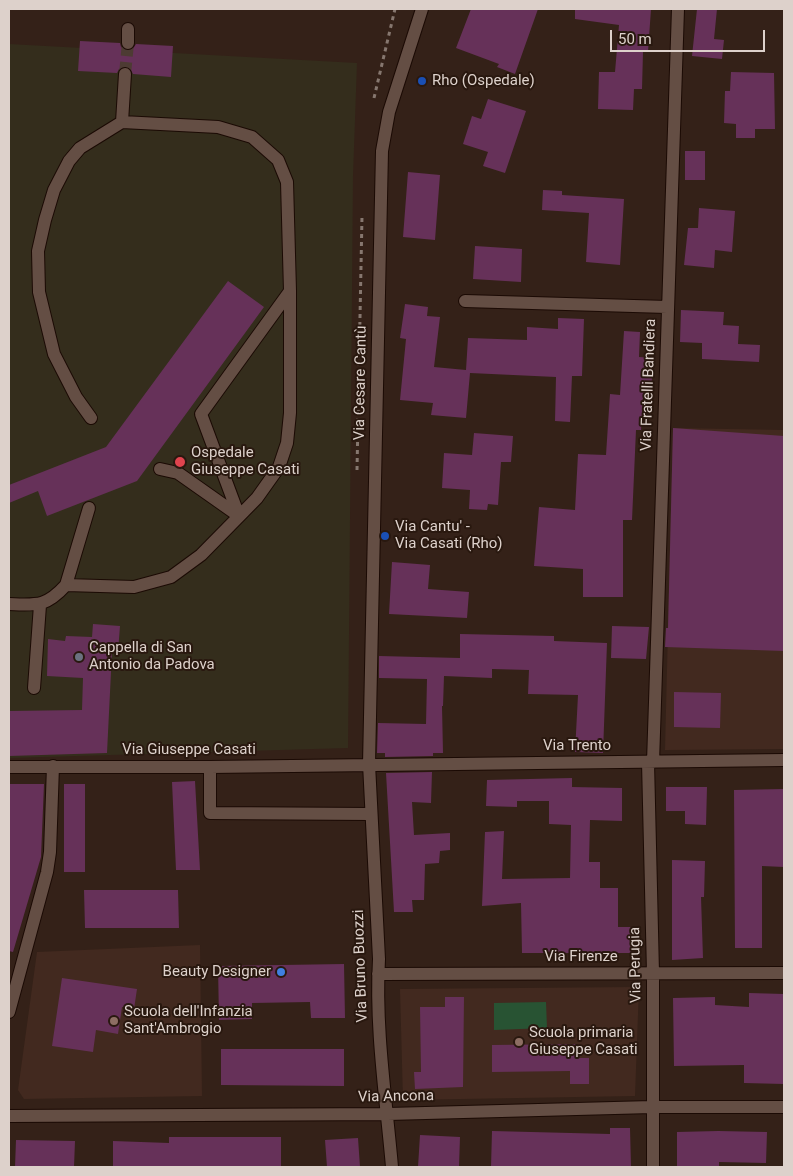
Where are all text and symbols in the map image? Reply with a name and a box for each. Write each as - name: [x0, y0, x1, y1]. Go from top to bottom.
- scale bar: [613, 20, 768, 52]
- text: 50 m: [618, 30, 652, 48]
- place label: Rho (Ospedale): [432, 72, 535, 90]
- marker: Rho (Ospedale): [416, 75, 428, 87]
- street label: Via Fratelli Bandiera: [638, 319, 660, 451]
- street label: Via Cesare Cantù: [351, 326, 371, 440]
- place label: Ospedale Giuseppe Casati: [191, 444, 300, 479]
- marker: Ospedale Giuseppe Casati: [173, 455, 187, 469]
- place label: Via Cantu' - Via Casati (Rho): [395, 518, 503, 553]
- marker: Via Cantu' - Via Casati (Rho): [379, 530, 391, 542]
- place label: Cappella di San Antonio da Padova: [89, 639, 215, 674]
- marker: Cappella di San Antonio da Padova: [73, 651, 85, 663]
- street label: Via Trento: [543, 737, 611, 755]
- street label: Via Giuseppe Casati: [122, 741, 256, 759]
- street label: Via Bruno Buozzi: [350, 909, 372, 1023]
- street label: Via Perugia: [626, 927, 646, 1003]
- street label: Via Firenze: [544, 948, 618, 966]
- place label: Beauty Designer: [163, 963, 271, 981]
- marker: Beauty Designer: [275, 966, 287, 978]
- place label: Scuola dell'Infanzia Sant'Ambrogio: [124, 1003, 253, 1038]
- marker: Scuola dell'Infanzia Sant'Ambrogio: [108, 1015, 120, 1027]
- place label: Scuola primaria Giuseppe Casati: [529, 1024, 638, 1059]
- marker: Scuola primaria Giuseppe Casati: [513, 1036, 525, 1048]
- street label: Via Ancona: [358, 1087, 434, 1107]

